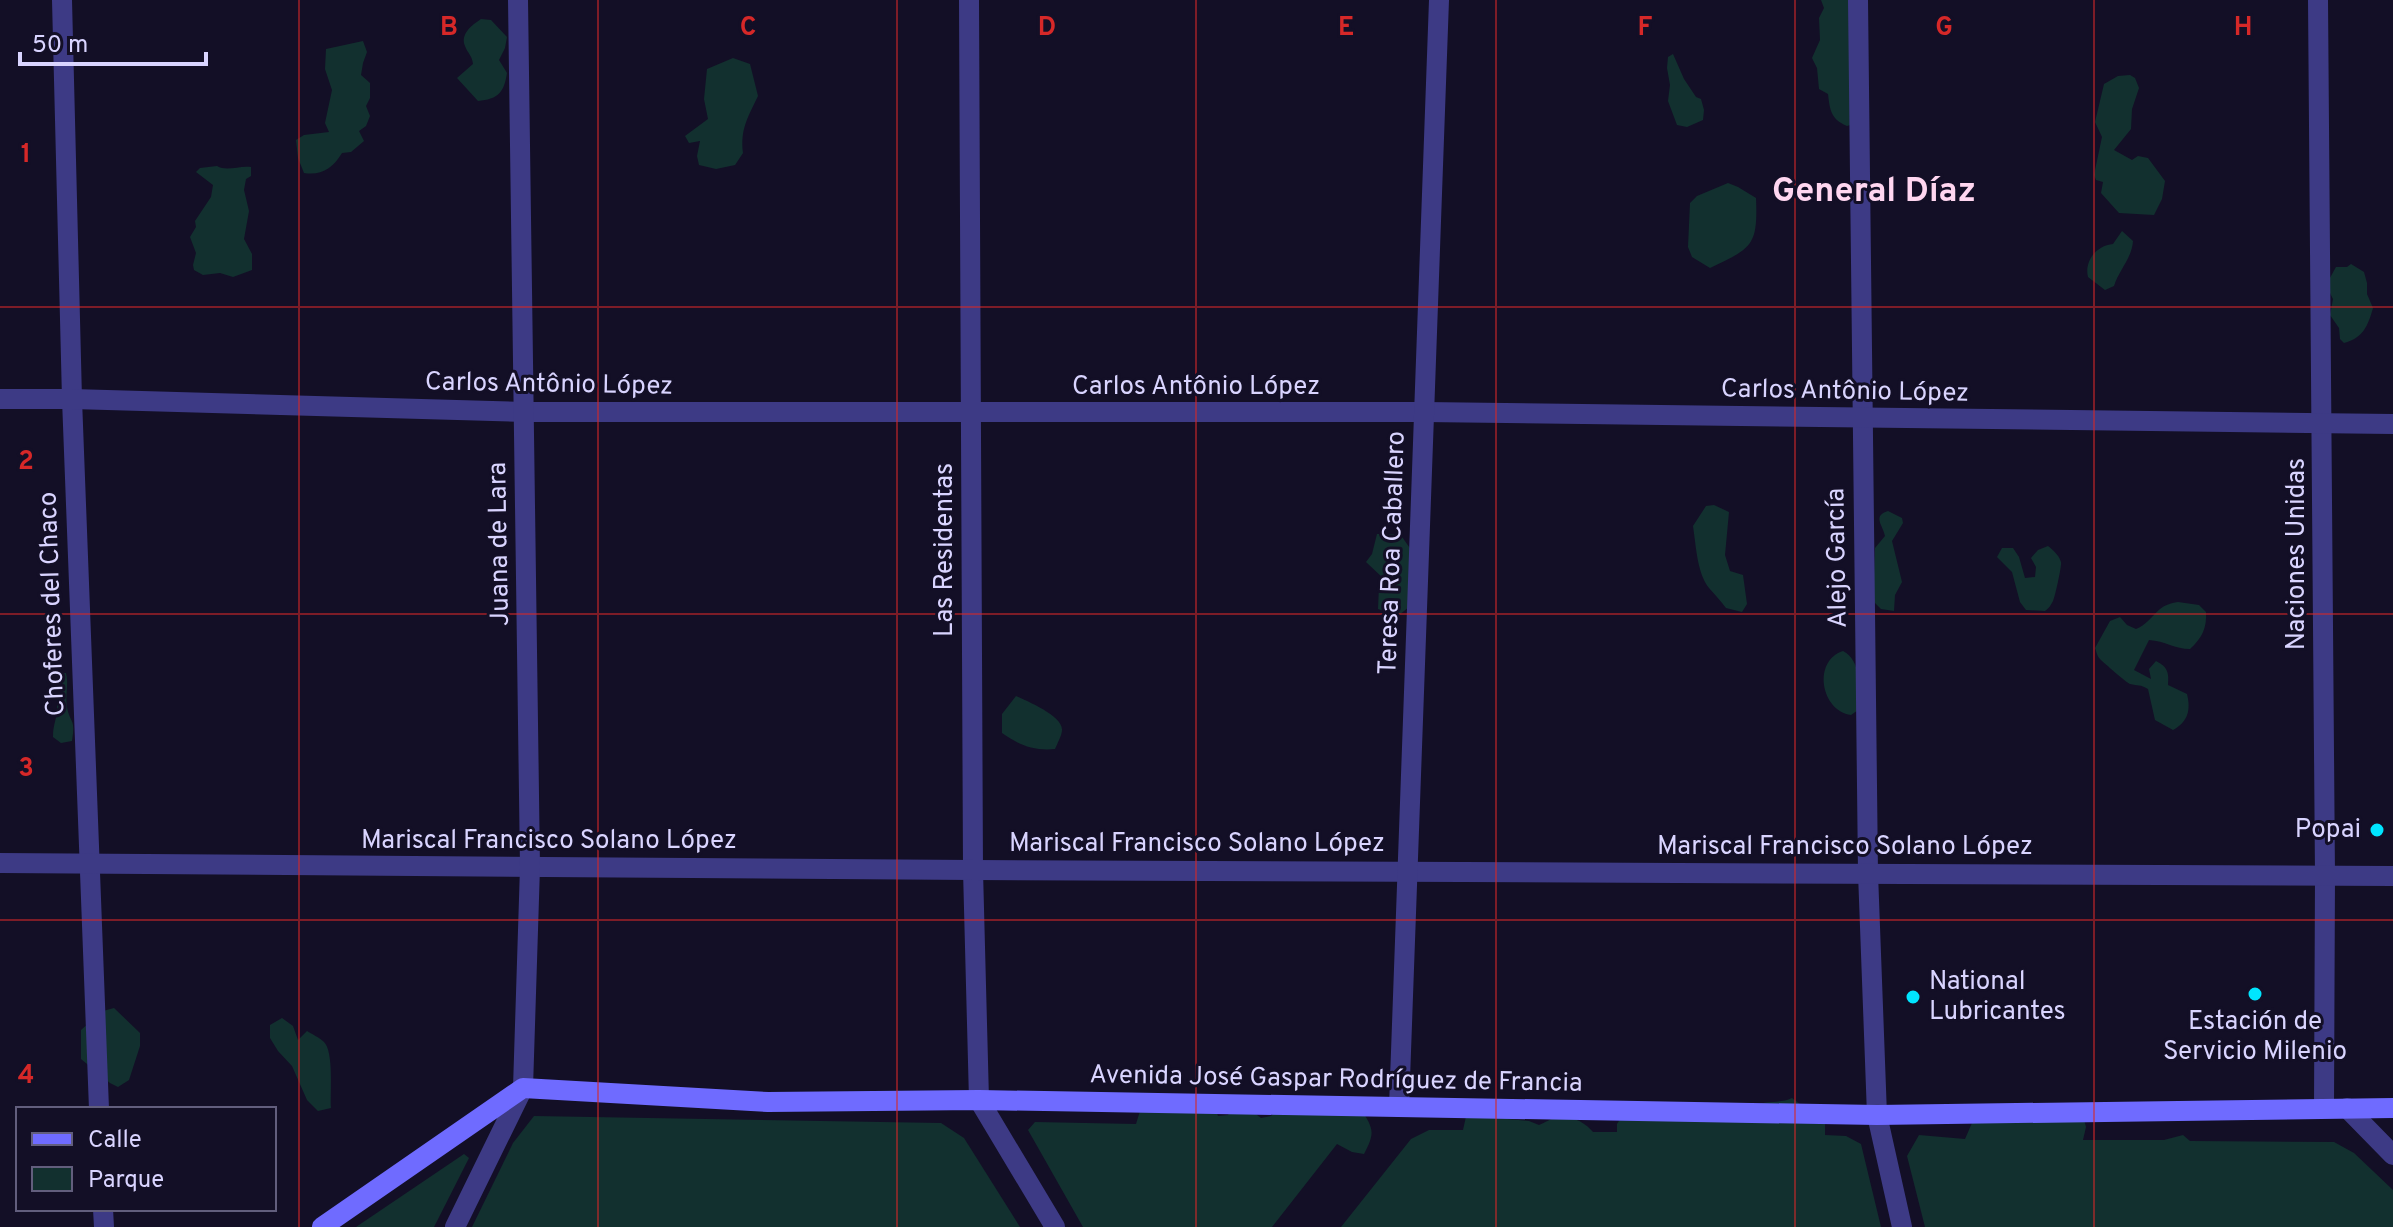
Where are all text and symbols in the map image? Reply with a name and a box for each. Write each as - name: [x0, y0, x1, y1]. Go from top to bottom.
- text: B: [440, 12, 458, 45]
- text: C: [740, 12, 756, 45]
- text: D: [1038, 12, 1056, 45]
- text: E: [1338, 12, 1354, 45]
- text: F: [1638, 12, 1653, 45]
- text: G: [1935, 12, 1953, 45]
- text: H: [2234, 12, 2252, 45]
- scale bar: [20, 16, 206, 66]
- text: 50 m: [32, 31, 88, 61]
- text: 1: [21, 139, 31, 172]
- district label: General Díaz: [1772, 171, 1976, 214]
- street label: Carlos Antônio López: [425, 366, 673, 404]
- street label: Carlos Antônio López: [1072, 371, 1320, 404]
- street label: Carlos Antônio López: [1721, 373, 1969, 411]
- street label: Teresa Roa Caballero: [1372, 430, 1414, 676]
- text: 2: [18, 446, 34, 479]
- street label: Naciones Unidas: [2281, 458, 2314, 650]
- street label: Juana de Lara: [482, 462, 518, 626]
- street label: Las Residentas: [929, 463, 962, 637]
- street label: Alejo García: [1820, 488, 1856, 628]
- street label: Choferes del Chaco: [33, 491, 73, 717]
- text: 3: [18, 753, 34, 786]
- place label: Popai: [2295, 814, 2361, 847]
- marker: Popai: [2368, 821, 2386, 839]
- street label: Mariscal Francisco Solano López: [361, 825, 737, 858]
- street label: Mariscal Francisco Solano López: [1009, 828, 1385, 861]
- street label: Mariscal Francisco Solano López: [1657, 831, 2033, 864]
- place label: National Lubricantes: [1929, 966, 2066, 1029]
- marker: Estación de Servicio Milenio: [2246, 985, 2264, 1003]
- marker: National Lubricantes: [1904, 988, 1922, 1006]
- place label: Estación de Servicio Milenio: [2163, 1006, 2347, 1069]
- street label: Avenida José Gaspar Rodríguez de Francia: [1089, 1059, 1583, 1101]
- text: 4: [18, 1060, 34, 1093]
- legend: [16, 1107, 276, 1211]
- text: Calle: [88, 1126, 142, 1156]
- text: Parque: [88, 1166, 164, 1196]

